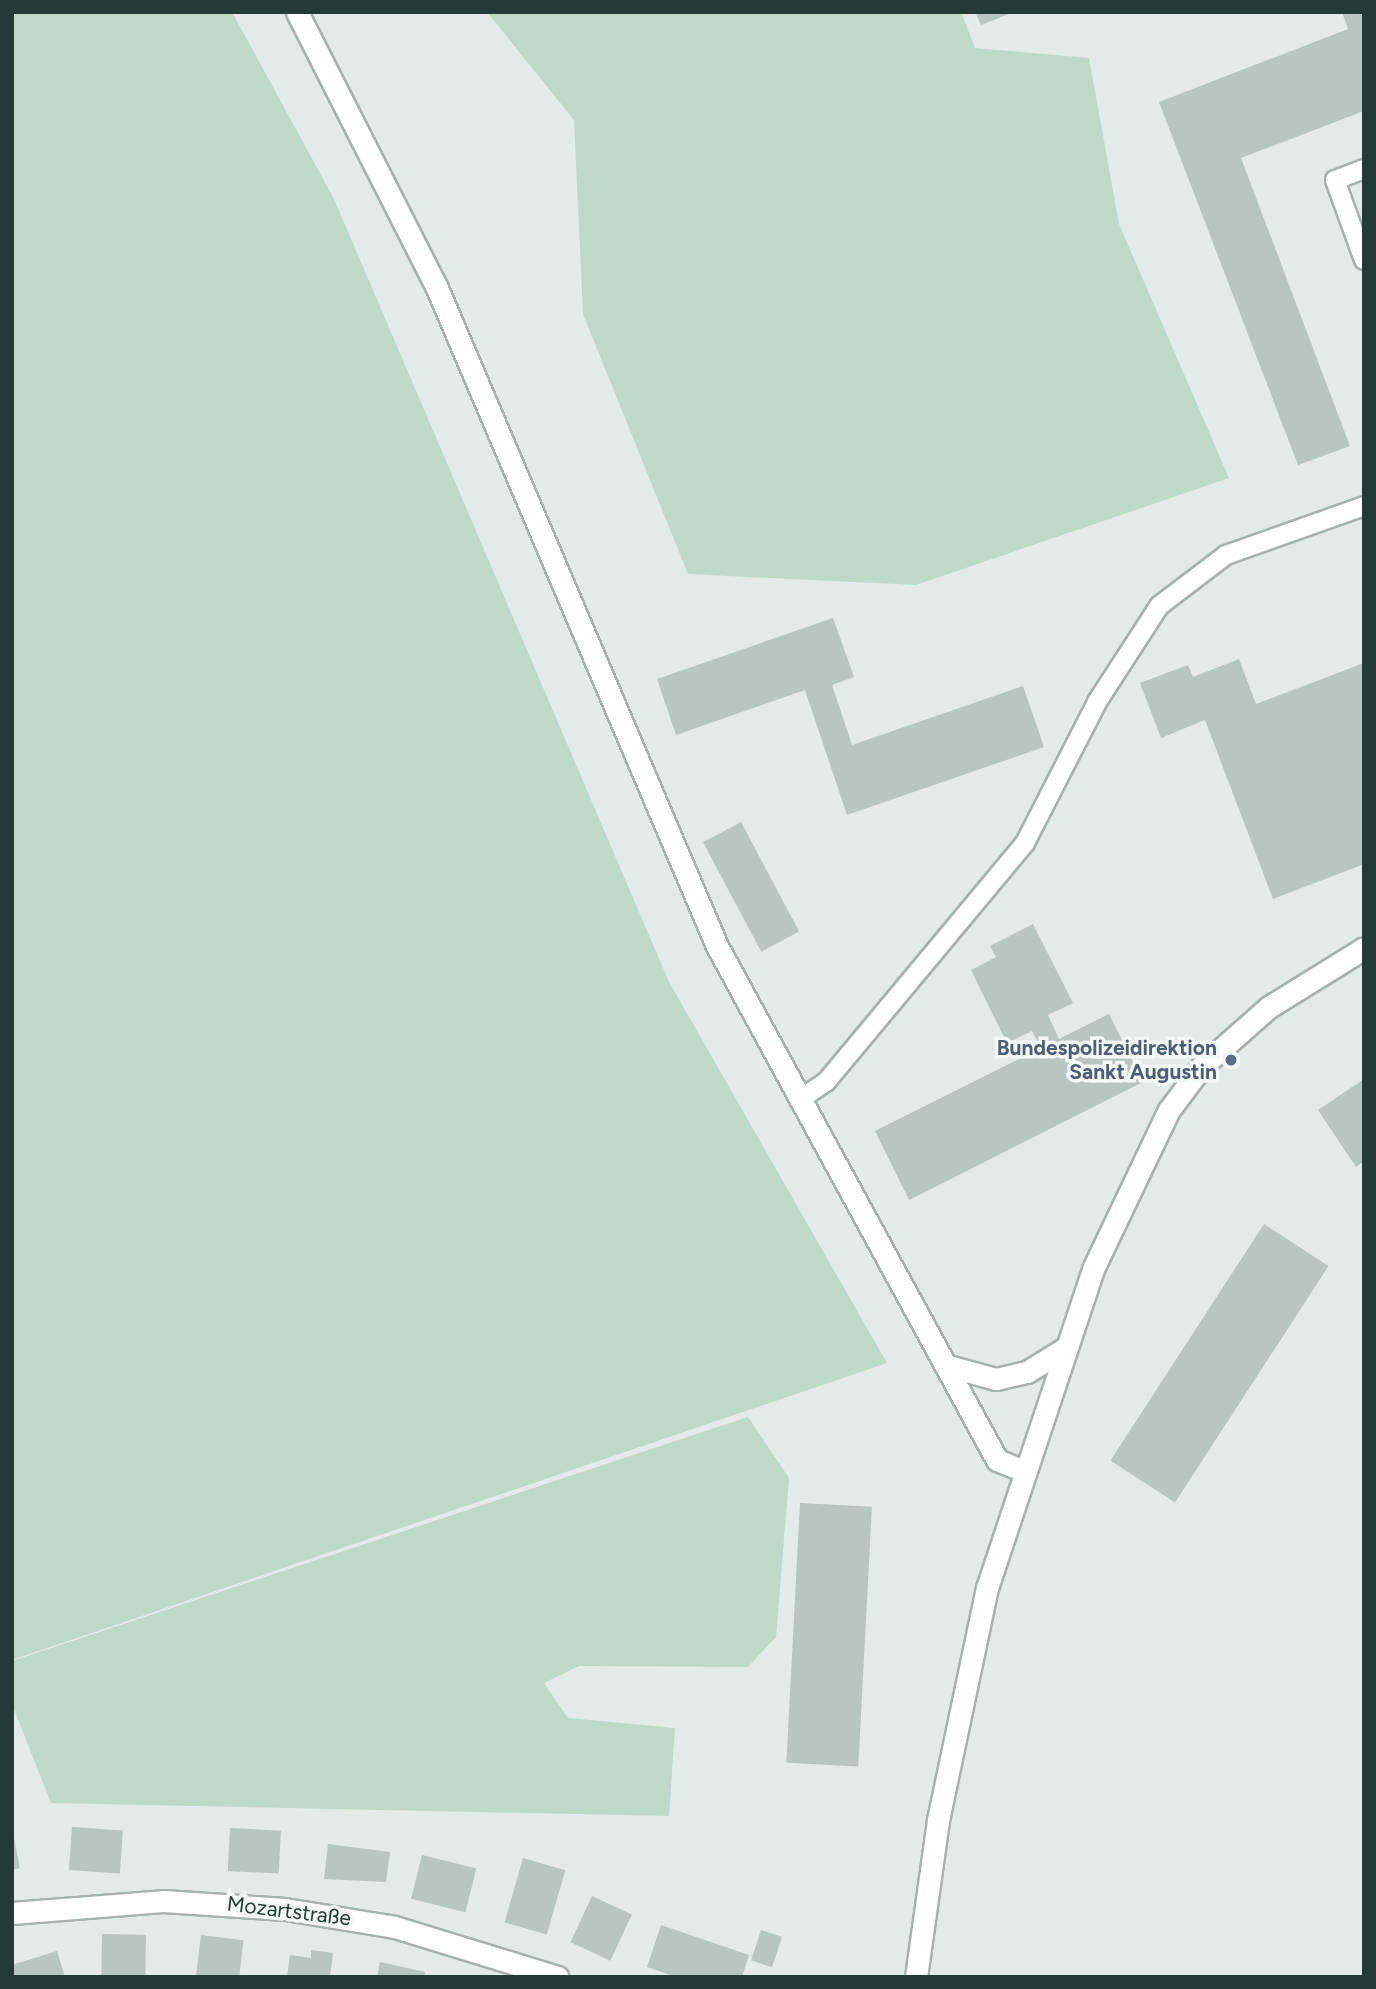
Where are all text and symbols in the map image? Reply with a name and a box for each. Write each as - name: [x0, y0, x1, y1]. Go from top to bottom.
- place label: Bundespolizeidirektion Sankt Augustin: [997, 1035, 1217, 1085]
- marker: Bundespolizeidirektion Sankt Augustin: [1223, 1052, 1239, 1068]
- street label: Mozartstraße: [226, 1891, 352, 1931]

